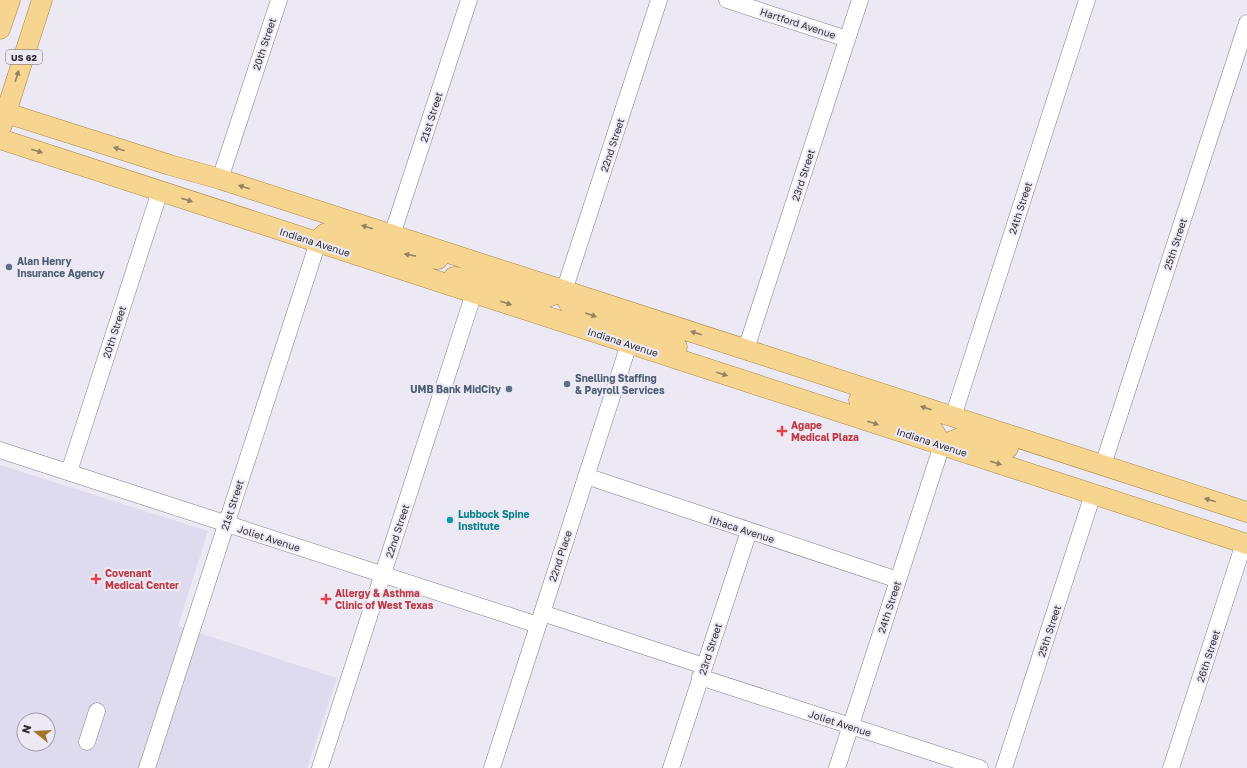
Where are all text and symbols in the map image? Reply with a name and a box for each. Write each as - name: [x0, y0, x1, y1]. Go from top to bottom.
- street label: Hartford Avenue: [759, 5, 837, 41]
- street label: 20th Street: [250, 16, 278, 72]
- road number: US 62: [6, 50, 42, 64]
- one-way arrow: [15, 70, 21, 82]
- street label: 21st Street: [417, 90, 445, 144]
- street label: 22nd Street: [598, 117, 626, 173]
- one-way arrow: [113, 146, 125, 152]
- one-way arrow: [31, 148, 43, 154]
- street label: 23rd Street: [789, 148, 817, 202]
- street label: 24th Street: [1006, 180, 1034, 236]
- one-way arrow: [237, 183, 249, 189]
- one-way arrow: [181, 197, 193, 203]
- street label: 25th Street: [1161, 217, 1189, 271]
- one-way arrow: [361, 223, 373, 229]
- street label: Indiana Avenue: [278, 225, 352, 259]
- one-way arrow: [404, 252, 416, 258]
- place label: Alan Henry Insurance Agency: [17, 255, 104, 279]
- marker: Alan Henry Insurance Agency: [4, 262, 14, 272]
- one-way arrow: [500, 301, 512, 307]
- street label: 20th Street: [100, 304, 128, 360]
- one-way arrow: [585, 312, 597, 318]
- street label: Indiana Avenue: [586, 325, 660, 359]
- one-way arrow: [690, 330, 702, 336]
- one-way arrow: [717, 371, 729, 377]
- place label: Snelling Staffing & Payroll Services: [575, 372, 665, 396]
- marker: Snelling Staffing & Payroll Services: [562, 379, 572, 389]
- place label: UMB Bank MidCity: [410, 383, 501, 395]
- marker: UMB Bank MidCity: [504, 384, 514, 394]
- one-way arrow: [920, 405, 932, 411]
- place label: Agape Medical Plaza: [791, 419, 859, 443]
- one-way arrow: [867, 420, 879, 426]
- marker: Agape Medical Plaza: [776, 425, 788, 437]
- street label: Indiana Avenue: [895, 425, 969, 459]
- one-way arrow: [991, 460, 1003, 466]
- street label: 21st Street: [218, 478, 246, 532]
- one-way arrow: [1204, 497, 1216, 503]
- street label: 22nd Street: [383, 503, 411, 559]
- place label: Lubbock Spine Institute: [458, 508, 530, 532]
- street label: Ithaca Avenue: [708, 513, 776, 545]
- marker: Lubbock Spine Institute: [445, 515, 455, 525]
- street label: Joliet Avenue: [236, 522, 302, 554]
- street label: 22nd Place: [546, 529, 574, 583]
- place label: Covenant Medical Center: [105, 567, 179, 591]
- marker: Covenant Medical Center: [90, 573, 102, 585]
- street label: 24th Street: [875, 579, 903, 635]
- place label: Allergy & Asthma Clinic of West Texas: [335, 587, 434, 611]
- marker: Allergy & Asthma Clinic of West Texas: [320, 593, 332, 605]
- street label: 25th Street: [1035, 604, 1063, 658]
- street label: 23rd Street: [696, 622, 724, 676]
- street label: 26th Street: [1194, 628, 1222, 684]
- street label: Joliet Avenue: [807, 707, 873, 739]
- north arrow: [16, 712, 56, 752]
- text: N: [19, 723, 33, 735]

